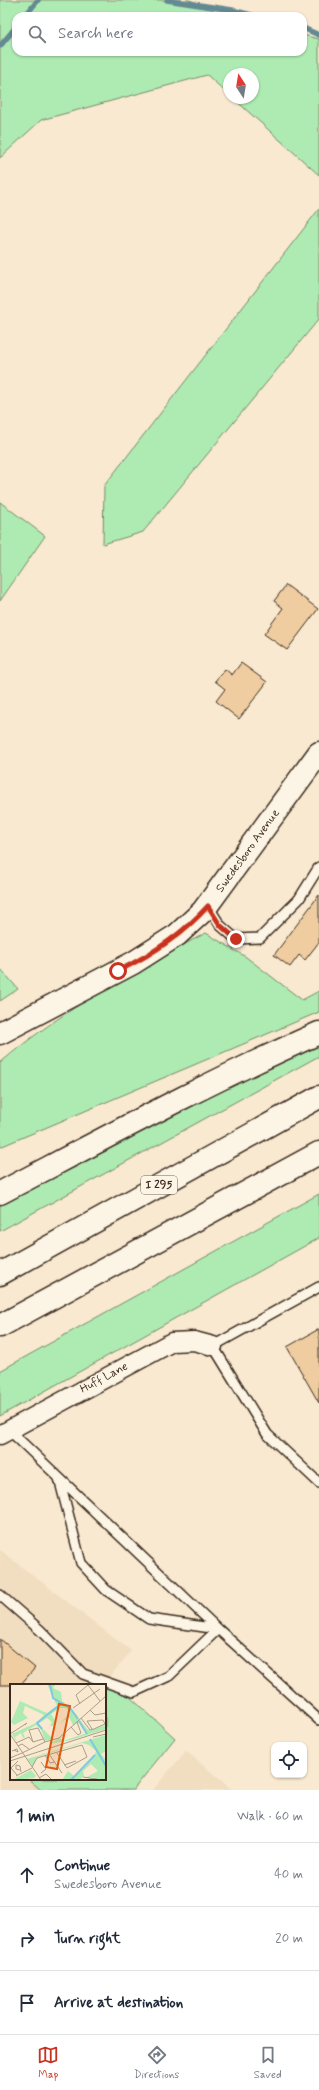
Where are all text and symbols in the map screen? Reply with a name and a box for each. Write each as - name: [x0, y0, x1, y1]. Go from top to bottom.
- search box: [12, 12, 307, 56]
- icon: search: [26, 23, 48, 45]
- text: Search here: [58, 24, 134, 44]
- north arrow: [223, 68, 259, 104]
- street label: Swedesboro Avenue: [212, 806, 284, 896]
- route end: [227, 930, 245, 948]
- route start: [109, 962, 127, 980]
- road number: I 295: [141, 1176, 177, 1194]
- street label: Huff Lane: [77, 1359, 131, 1397]
- inset map: [10, 1684, 106, 1780]
- map controls: [271, 1742, 307, 1778]
- button: locate: [271, 1742, 307, 1778]
- text: 1 min: [16, 1805, 55, 1827]
- text: Walk · 60 m: [237, 1808, 303, 1825]
- text: Continue: [54, 1856, 110, 1876]
- icon: ahead: [16, 1864, 38, 1886]
- text: 40 m: [274, 1866, 303, 1883]
- text: Swedesboro Avenue: [54, 1876, 162, 1893]
- icon: right: [16, 1928, 38, 1950]
- text: Turn right: [54, 1929, 121, 1949]
- text: 20 m: [275, 1930, 303, 1947]
- icon: arrive: [16, 1992, 38, 2014]
- text: Arrive at destination: [54, 1993, 183, 2013]
- tab: Map: [37, 2044, 59, 2082]
- tab: Directions: [134, 2044, 179, 2082]
- tab: Saved: [254, 2044, 282, 2082]

